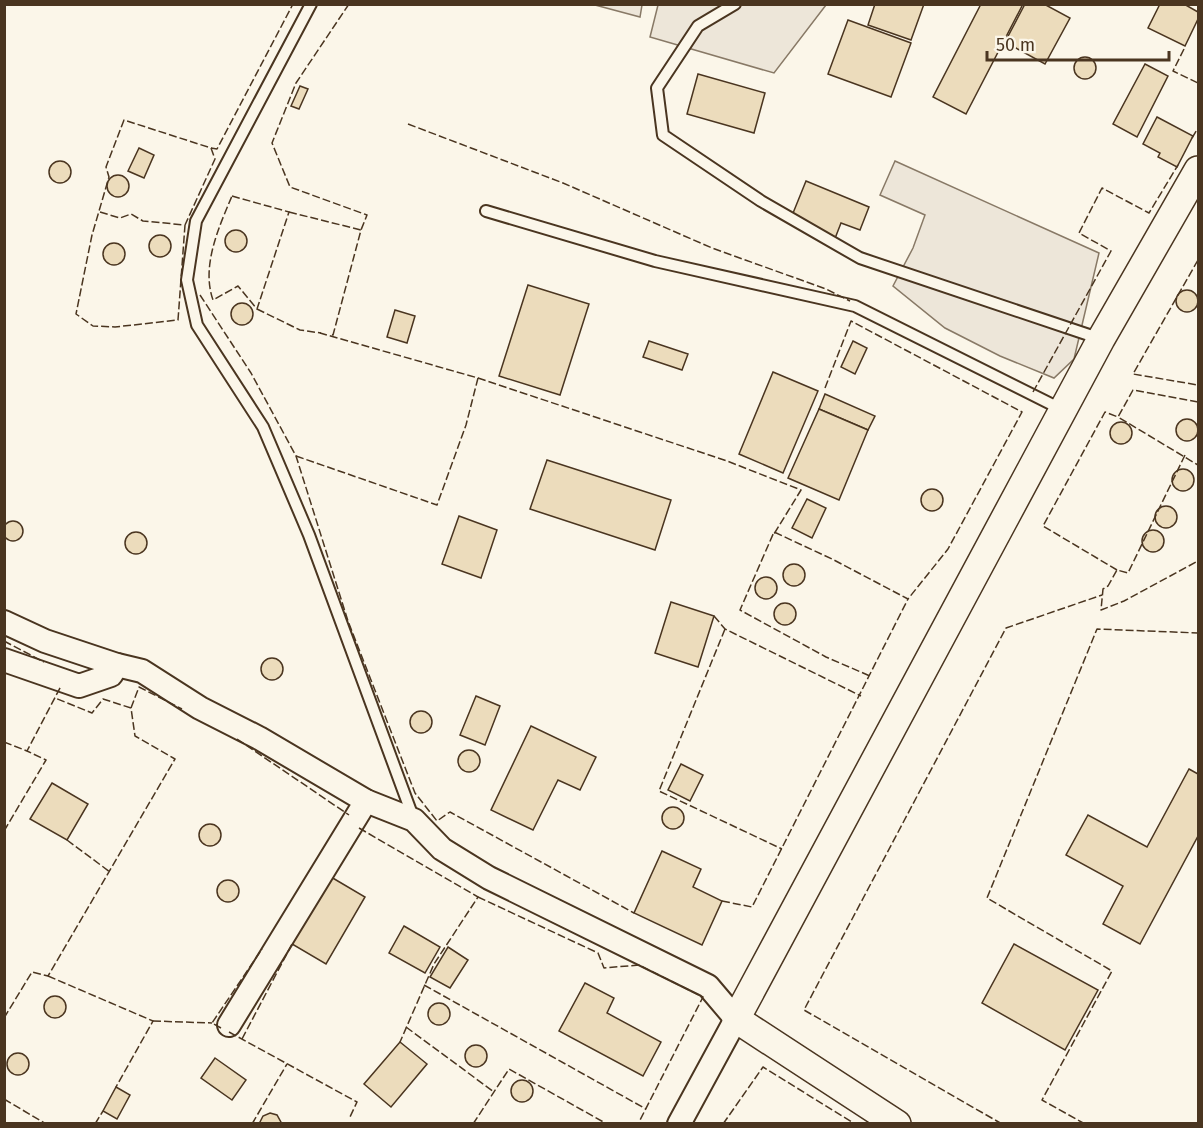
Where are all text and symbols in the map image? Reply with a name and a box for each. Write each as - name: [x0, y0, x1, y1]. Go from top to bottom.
- scale bar: [987, 24, 1168, 62]
- text: 50 m: [996, 34, 1035, 56]

